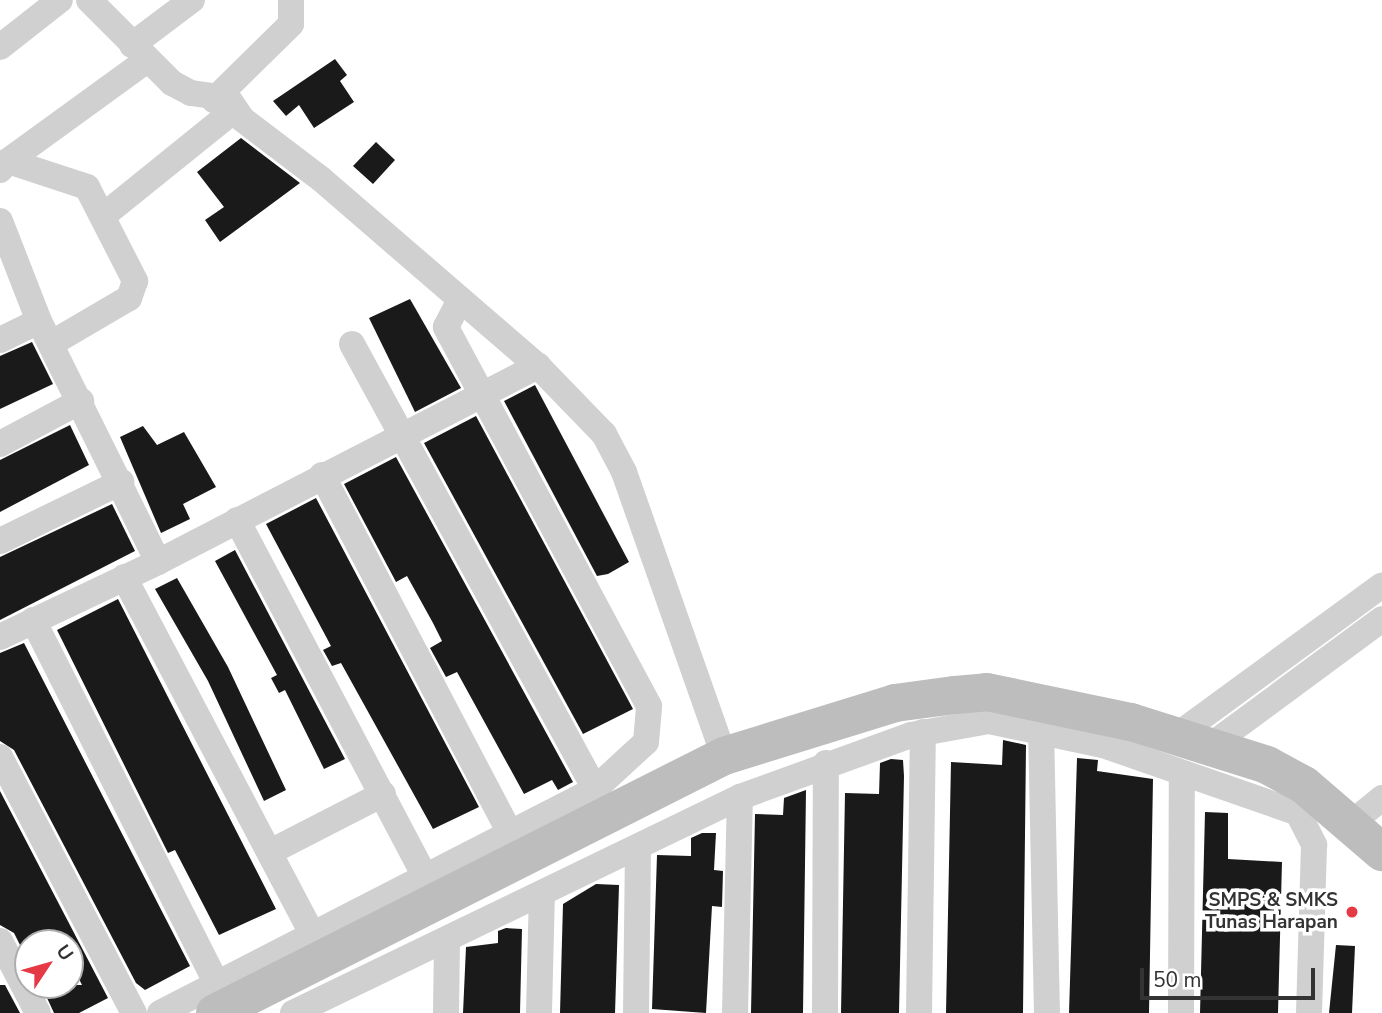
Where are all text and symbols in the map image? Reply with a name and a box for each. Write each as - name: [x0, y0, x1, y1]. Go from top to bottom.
- place label: SMPS & SMKS Tunas Harapan: [1205, 890, 1338, 934]
- marker: SMPS & SMKS Tunas Harapan: [1344, 904, 1360, 920]
- north arrow: [14, 929, 84, 999]
- text: U: [50, 940, 79, 966]
- scale bar: [1144, 954, 1319, 998]
- text: 50 m: [1153, 966, 1202, 994]

